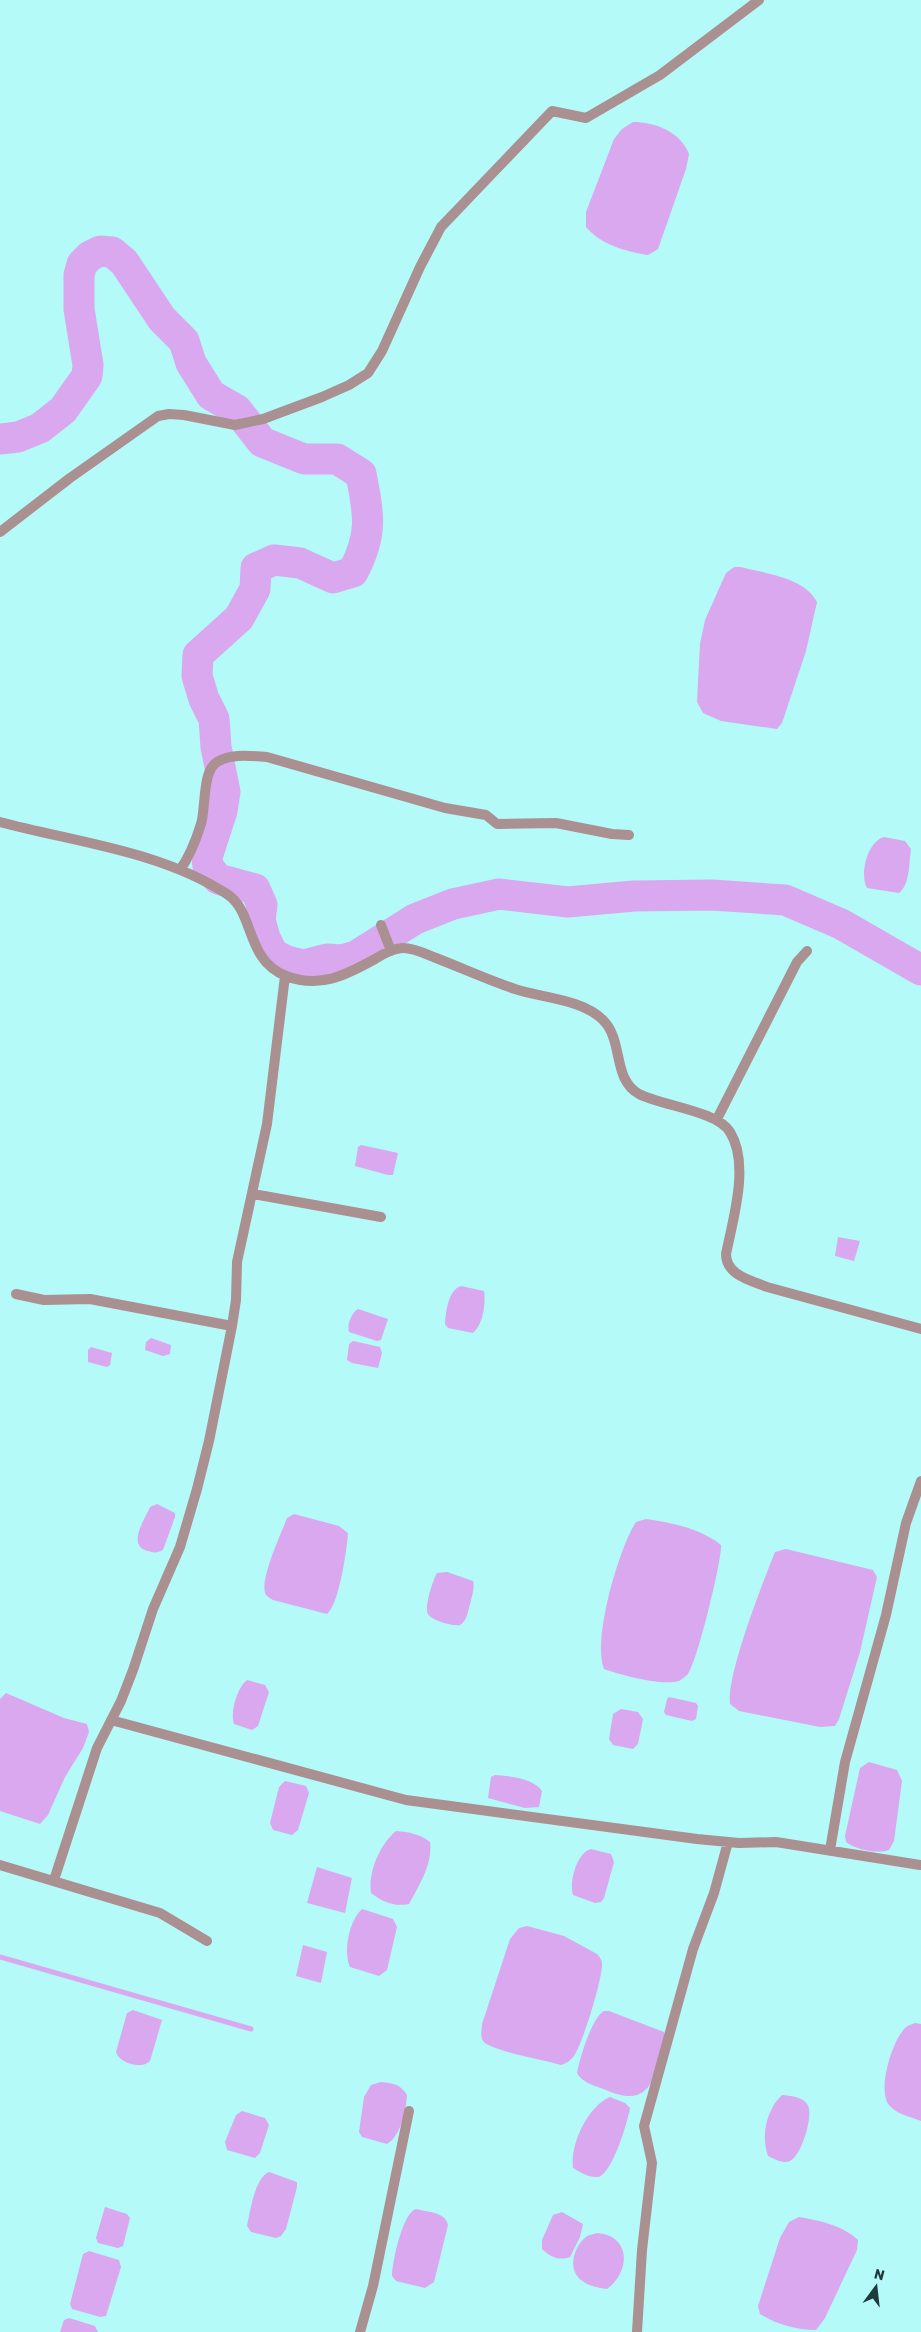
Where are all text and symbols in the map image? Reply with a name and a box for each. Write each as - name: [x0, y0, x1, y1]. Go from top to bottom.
- north arrow: [851, 2262, 901, 2312]
- text: N: [872, 2265, 886, 2284]

